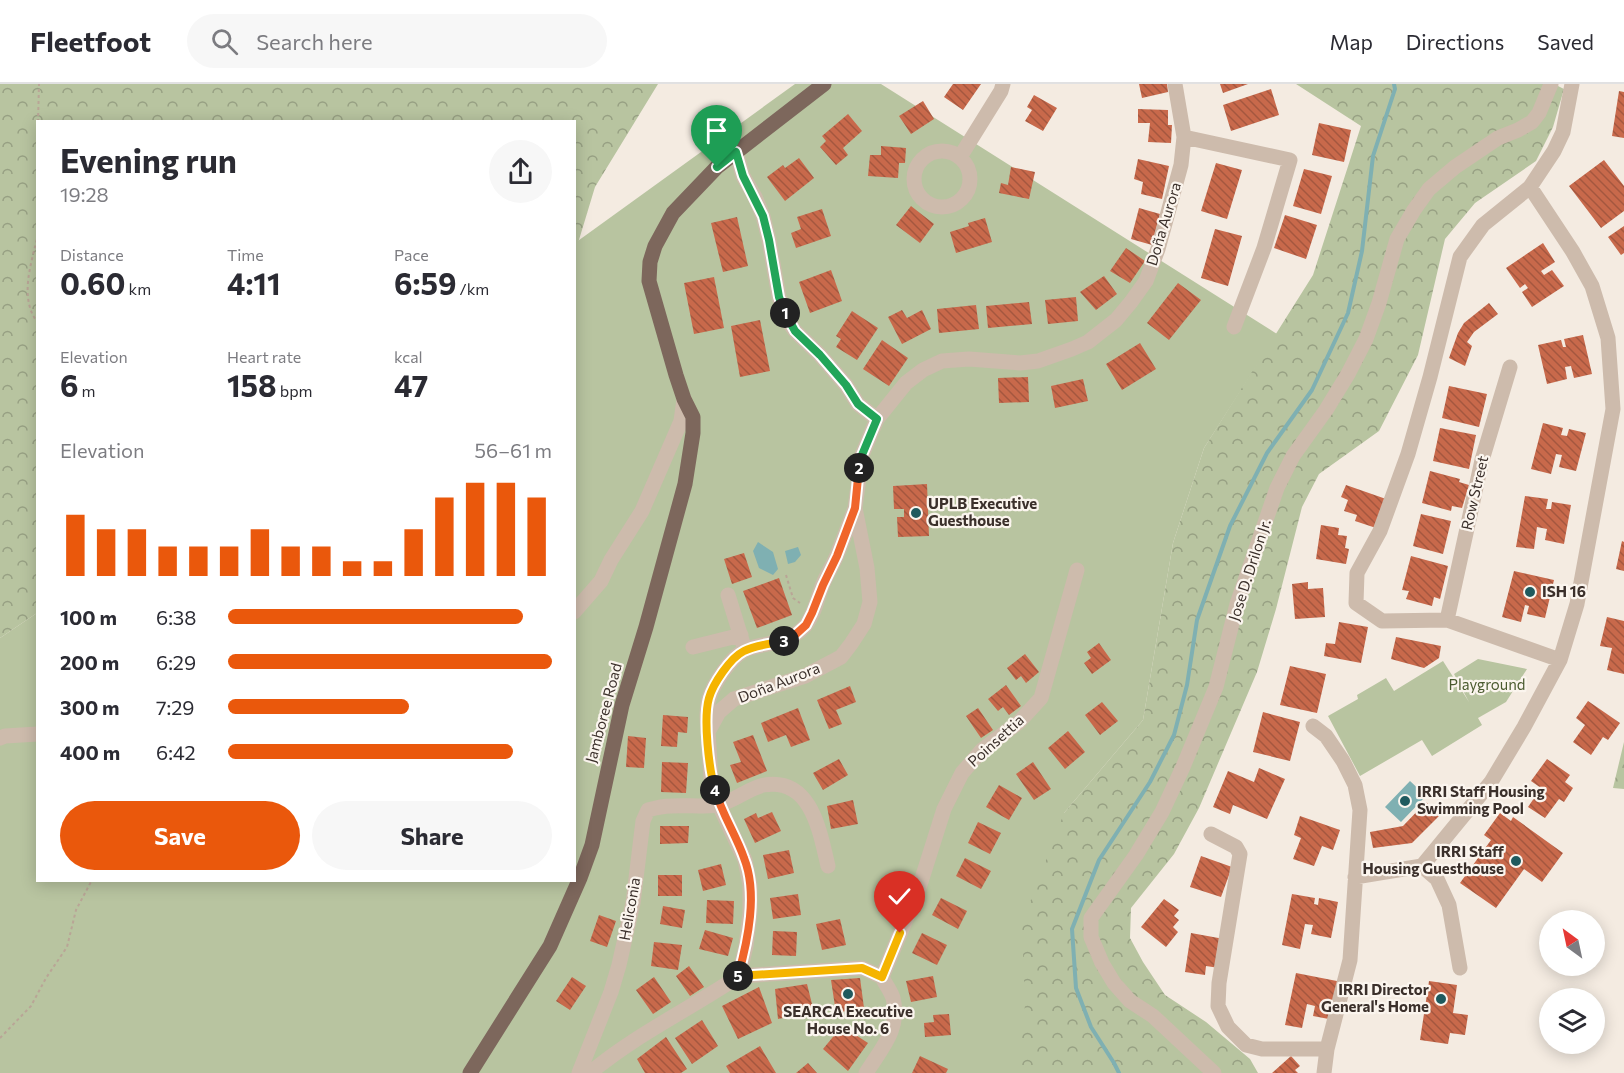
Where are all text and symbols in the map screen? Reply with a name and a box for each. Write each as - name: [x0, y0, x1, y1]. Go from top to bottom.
- search box: [187, 14, 607, 68]
- text: Fleetfoot: [30, 24, 151, 58]
- icon: search: [208, 25, 241, 58]
- text: Search here: [256, 28, 373, 55]
- text: Map: [1330, 29, 1373, 54]
- text: Directions: [1406, 29, 1504, 54]
- text: Saved: [1537, 29, 1594, 54]
- pin: [691, 105, 742, 167]
- icon: arrive: [700, 114, 733, 147]
- text: Evening run: [60, 139, 237, 180]
- button: share: [489, 140, 552, 203]
- street label: Doña Aurora: [1142, 180, 1184, 268]
- text: 19:28: [60, 182, 109, 206]
- text: Distance: [60, 245, 124, 264]
- text: Time: [227, 245, 264, 264]
- text: Pace: [394, 245, 429, 264]
- text: 0.60: [60, 264, 126, 301]
- text: 4:11: [227, 264, 281, 301]
- text: 6:59: [394, 264, 456, 301]
- text: km: [126, 279, 151, 298]
- text: /km: [456, 279, 489, 298]
- pin: 1: [770, 298, 800, 328]
- text: 1: [781, 303, 789, 322]
- text: Elevation: [60, 347, 128, 366]
- text: Heart rate: [227, 347, 301, 366]
- text: kcal: [394, 347, 423, 366]
- text: 6: [60, 366, 79, 403]
- text: 158: [227, 366, 277, 403]
- text: 47: [394, 366, 428, 403]
- text: m: [79, 381, 96, 400]
- text: bpm: [277, 381, 313, 400]
- text: Elevation: [60, 438, 145, 462]
- text: 56–61 m: [475, 438, 552, 462]
- pin: 2: [844, 453, 874, 483]
- street label: Row Street: [1457, 454, 1491, 532]
- text: 2: [854, 458, 864, 477]
- place label: UPLB Executive Guesthouse: [928, 494, 1037, 529]
- marker: UPLB Executive Guesthouse: [909, 506, 923, 520]
- street label: Jose D. Drilon Jr.: [1224, 516, 1274, 623]
- place label: ISH 16: [1542, 582, 1586, 600]
- marker: ISH 16: [1523, 585, 1537, 599]
- text: 100 m: [60, 605, 117, 629]
- text: 6:38: [156, 605, 196, 629]
- pin: 3: [769, 626, 799, 656]
- text: 3: [779, 631, 789, 650]
- text: 200 m: [60, 650, 119, 674]
- text: 6:29: [156, 650, 196, 674]
- street label: Doña Aurora: [735, 658, 822, 706]
- street label: Jamboree Road: [581, 661, 625, 765]
- park label: Playground: [1449, 675, 1525, 693]
- text: 300 m: [60, 695, 120, 719]
- text: 7:29: [156, 695, 194, 719]
- street label: Poinsettia: [964, 710, 1027, 770]
- text: 400 m: [60, 740, 120, 764]
- text: 6:42: [156, 740, 196, 764]
- pin: 4: [700, 775, 730, 805]
- text: 4: [710, 780, 720, 799]
- place label: IRRI Staff Housing Swimming Pool: [1417, 782, 1545, 817]
- marker: IRRI Staff Housing Swimming Pool: [1398, 794, 1412, 808]
- button: Save: [60, 801, 300, 870]
- button: Share: [312, 801, 552, 870]
- place label: IRRI Staff Housing Guesthouse: [1363, 842, 1504, 877]
- marker: IRRI Staff Housing Guesthouse: [1509, 854, 1523, 868]
- pin: [874, 871, 925, 933]
- street label: Heliconia: [615, 876, 643, 942]
- icon: check: [883, 880, 916, 913]
- north arrow: [1539, 910, 1605, 976]
- map controls: [1539, 910, 1605, 1054]
- pin: 5: [723, 961, 753, 991]
- text: 5: [733, 966, 743, 985]
- place label: IRRI Director General's Home: [1321, 980, 1429, 1015]
- marker: SEARCA Executive House No. 6: [841, 987, 855, 1001]
- button: layers: [1539, 988, 1605, 1054]
- marker: IRRI Director General's Home: [1434, 992, 1448, 1006]
- place label: SEARCA Executive House No. 6: [783, 1002, 913, 1037]

